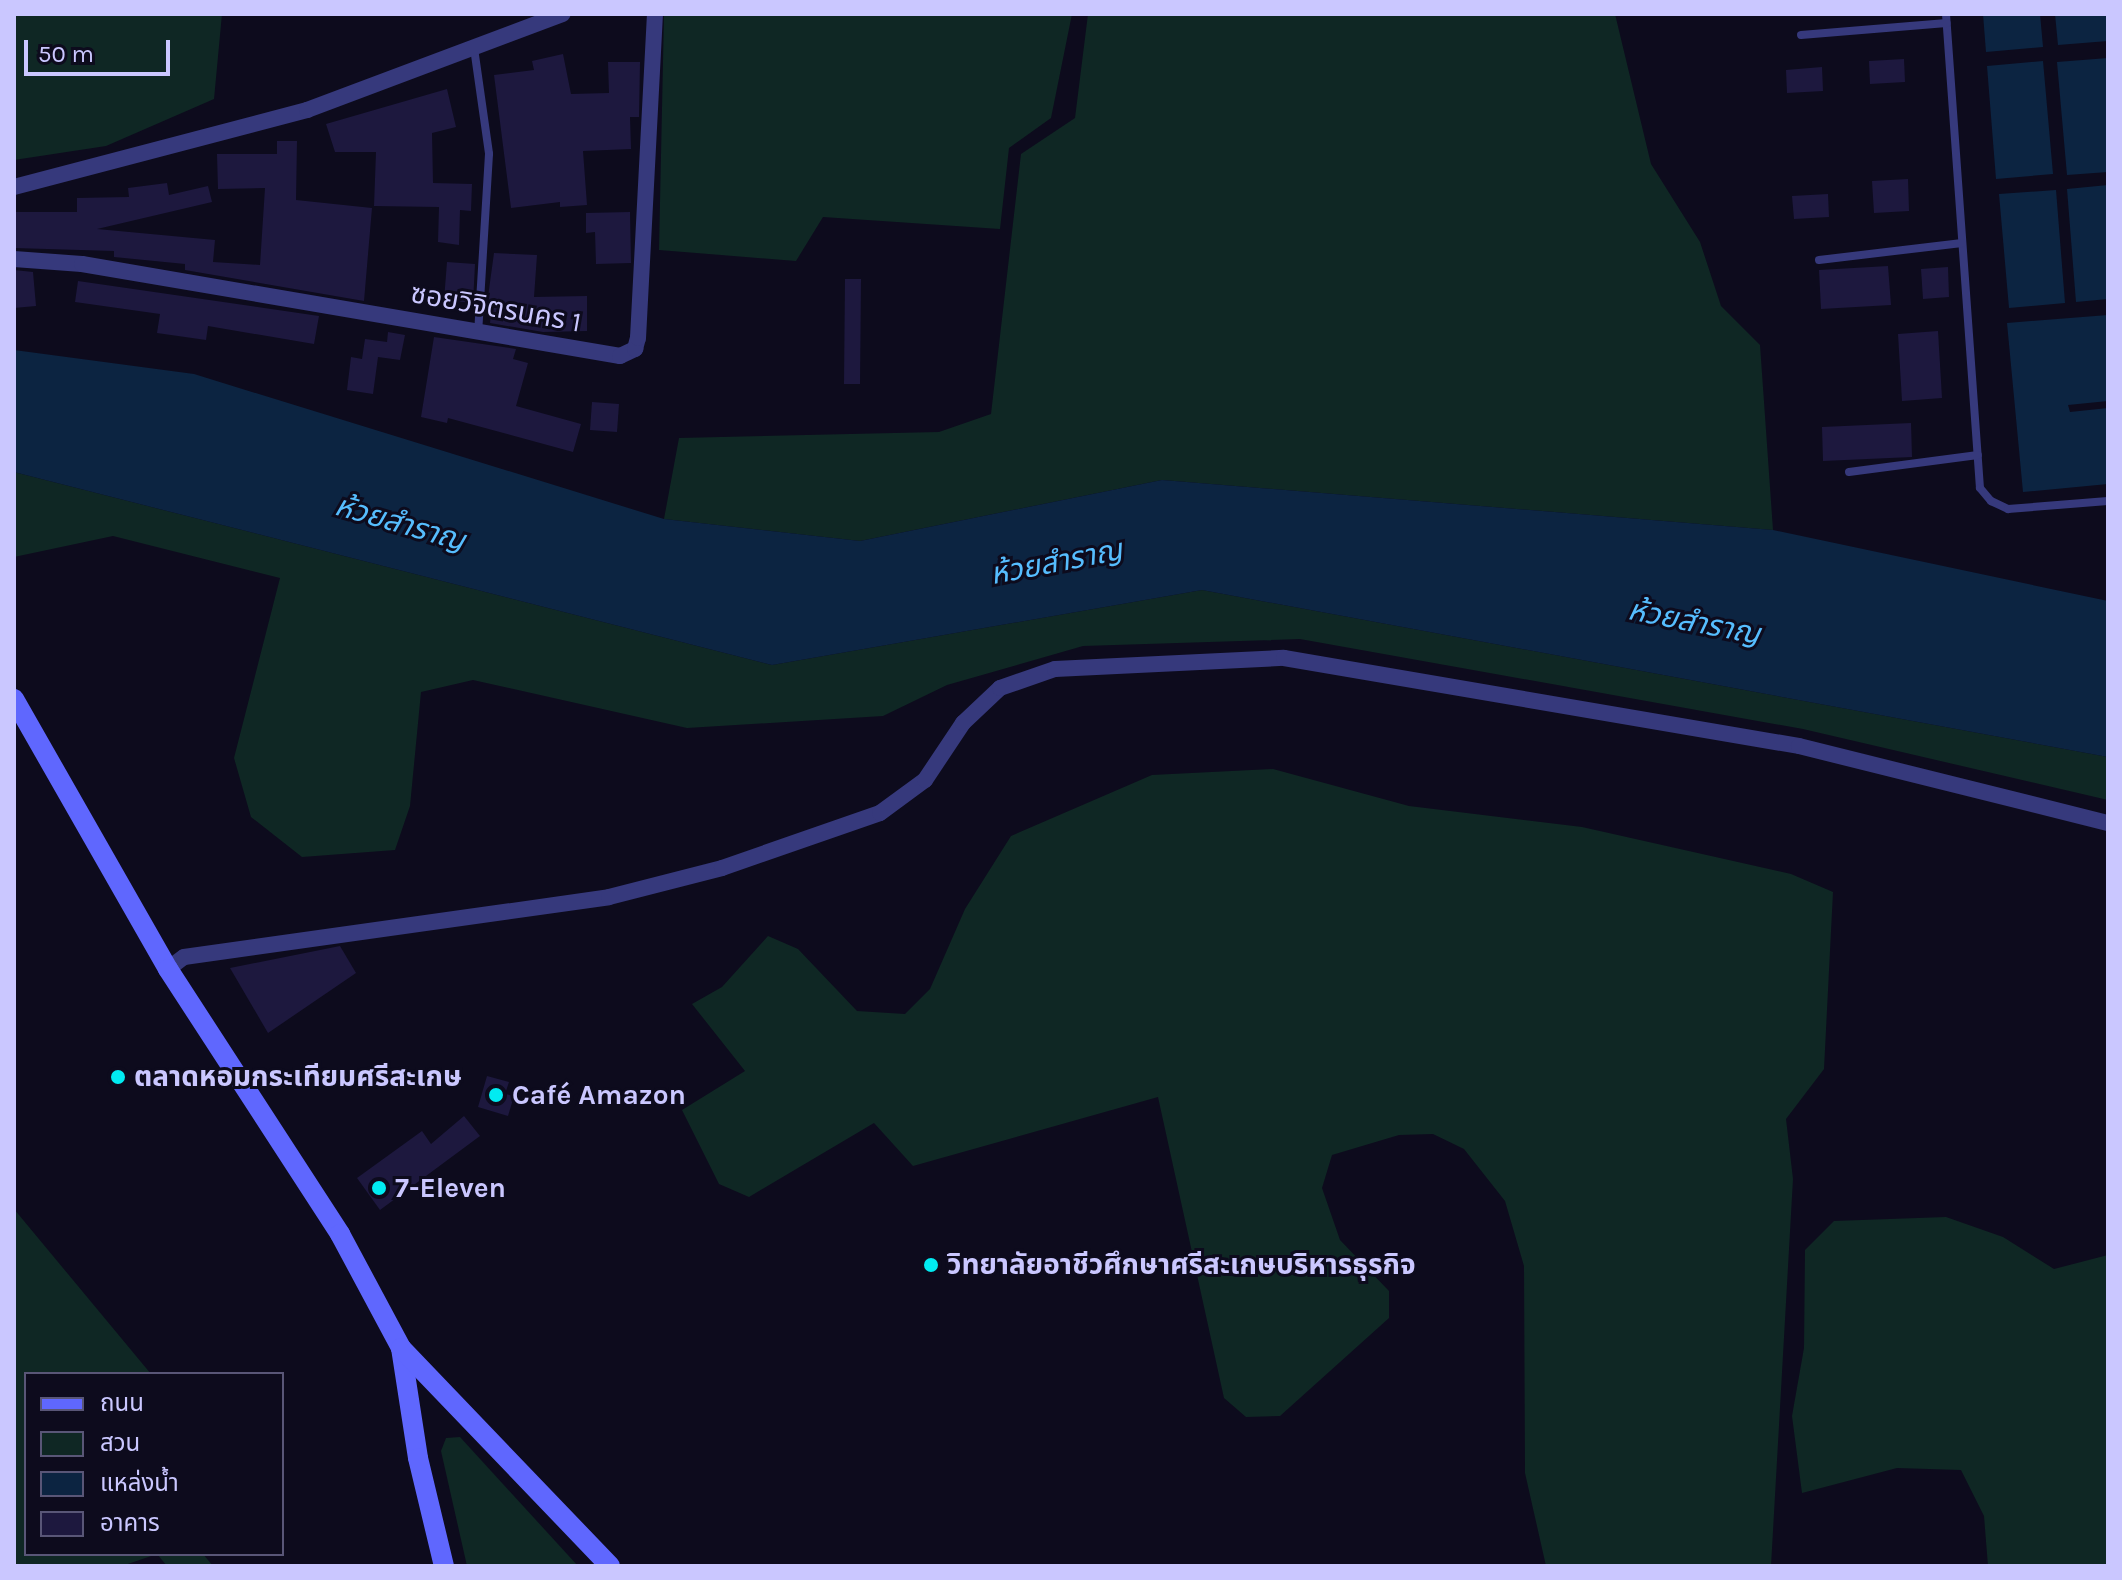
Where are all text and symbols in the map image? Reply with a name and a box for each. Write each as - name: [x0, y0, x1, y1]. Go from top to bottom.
- scale bar: [28, 24, 174, 74]
- text: 50 m: [38, 40, 94, 68]
- street label: ซอยวิจิตรนคร 1: [408, 276, 584, 340]
- water label: ห้วยสำราญ: [331, 487, 469, 559]
- water label: ห้วยสำราญ: [987, 532, 1125, 592]
- water label: ห้วยสำราญ: [1625, 592, 1763, 652]
- place label: ตลาดหอมกระเทียมศรีสะเกษ: [134, 1060, 462, 1094]
- marker: ตลาดหอมกระเทียมศรีสะเกษ: [109, 1068, 127, 1086]
- place label: Café Amazon: [512, 1078, 686, 1112]
- marker: Café Amazon: [487, 1086, 505, 1104]
- place label: 7-Eleven: [395, 1171, 506, 1205]
- marker: 7-Eleven: [370, 1179, 388, 1197]
- place label: วิทยาลัยอาชีวศึกษาศรีสะเกษบริหารธุรกิจ: [947, 1248, 1416, 1282]
- marker: วิทยาลัยอาชีวศึกษาศรีสะเกษบริหารธุรกิจ: [922, 1256, 940, 1274]
- legend: [24, 1372, 284, 1556]
- text: ถนน: [100, 1389, 144, 1417]
- text: สวน: [100, 1429, 140, 1457]
- text: แหล่งน้ำ: [100, 1469, 179, 1497]
- text: อาคาร: [100, 1509, 160, 1537]

